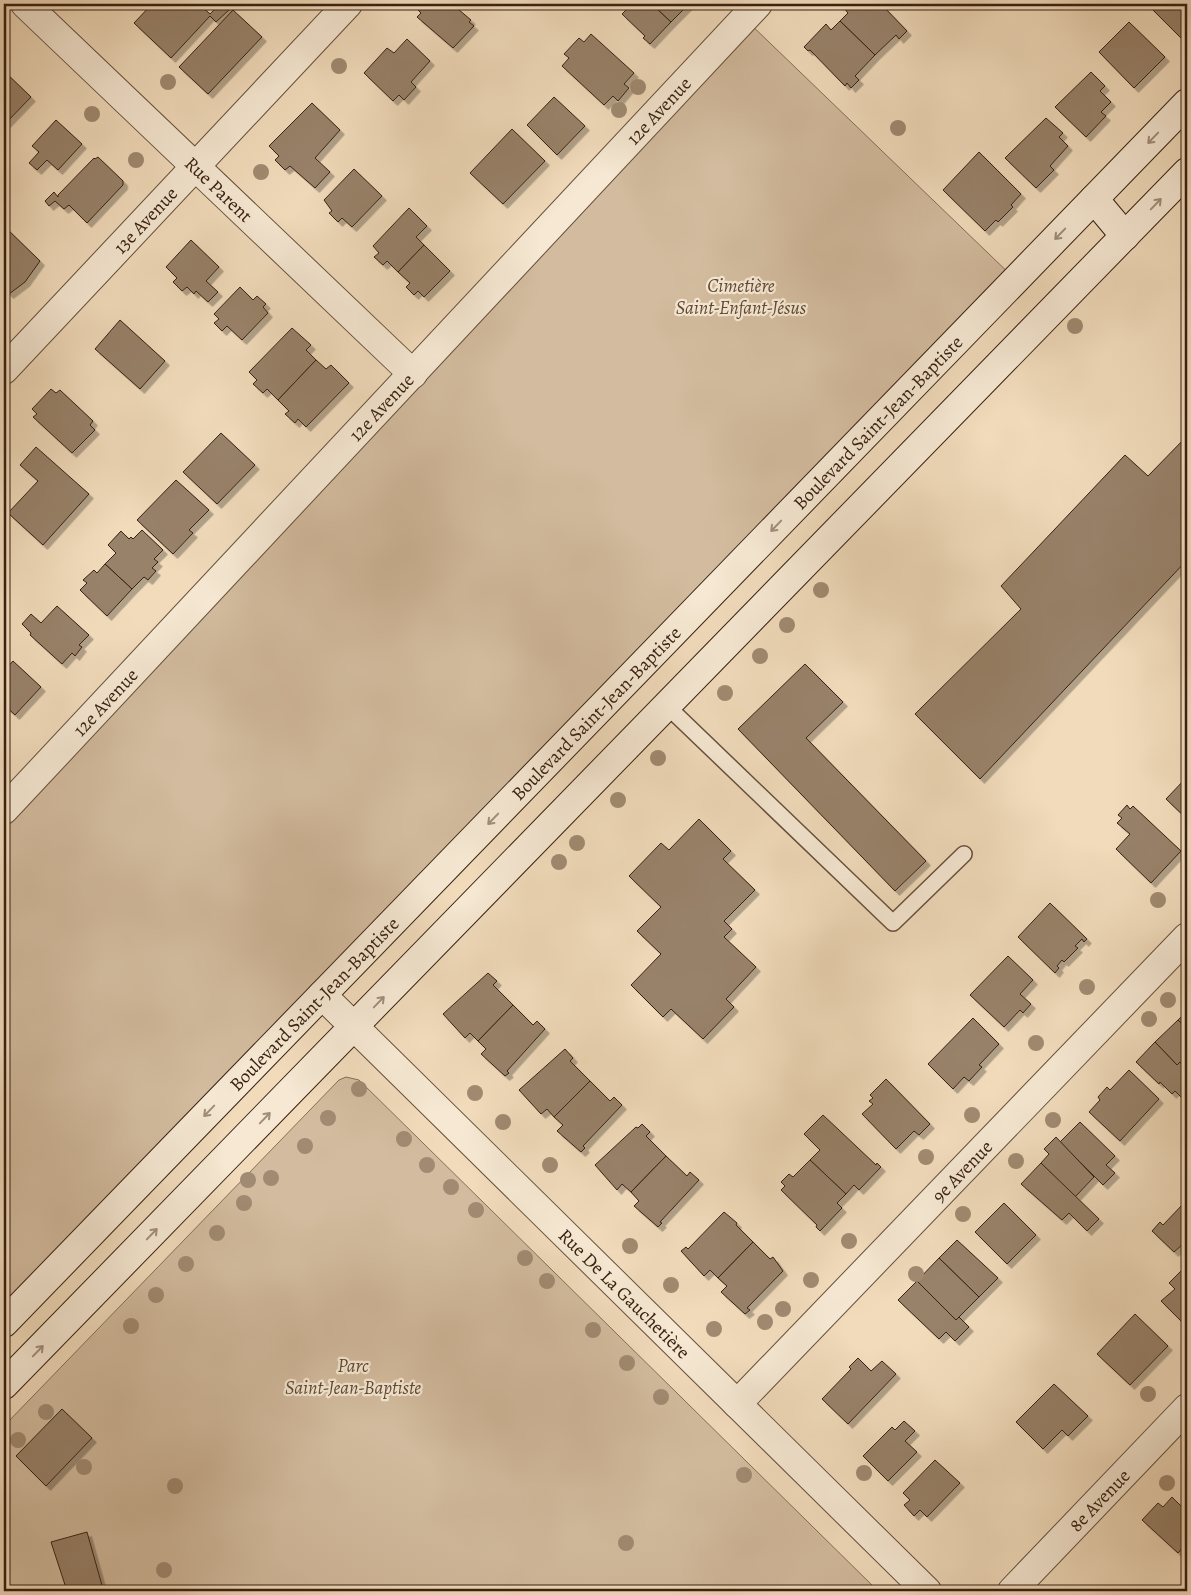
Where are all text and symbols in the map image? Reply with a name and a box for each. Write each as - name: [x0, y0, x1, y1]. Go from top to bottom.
- street label: 12e Avenue: [621, 71, 698, 151]
- one-way arrow: [1147, 132, 1159, 144]
- street label: Rue Parent: [179, 151, 258, 228]
- street label: 13e Avenue: [108, 181, 184, 260]
- one-way arrow: [1150, 198, 1162, 210]
- one-way arrow: [1054, 228, 1066, 240]
- park label: Cimetière Saint-Enfant-Jésus: [676, 273, 807, 321]
- street label: Boulevard Saint-Jean-Baptiste: [788, 330, 969, 516]
- street label: 12e Avenue: [344, 368, 420, 447]
- one-way arrow: [771, 520, 783, 532]
- street label: Boulevard Saint-Jean-Baptiste: [506, 621, 687, 806]
- street label: 12e Avenue: [68, 663, 144, 742]
- one-way arrow: [487, 813, 499, 825]
- street label: Boulevard Saint-Jean-Baptiste: [224, 911, 405, 1097]
- one-way arrow: [373, 996, 385, 1008]
- one-way arrow: [203, 1105, 215, 1118]
- one-way arrow: [259, 1112, 271, 1125]
- street label: 9e Avenue: [926, 1134, 999, 1208]
- street label: Rue De La Gauchetière: [552, 1223, 696, 1365]
- one-way arrow: [145, 1229, 157, 1241]
- one-way arrow: [32, 1344, 44, 1357]
- park label: Parc Saint-Jean-Baptiste: [285, 1353, 421, 1401]
- street label: 8e Avenue: [1063, 1463, 1136, 1538]

